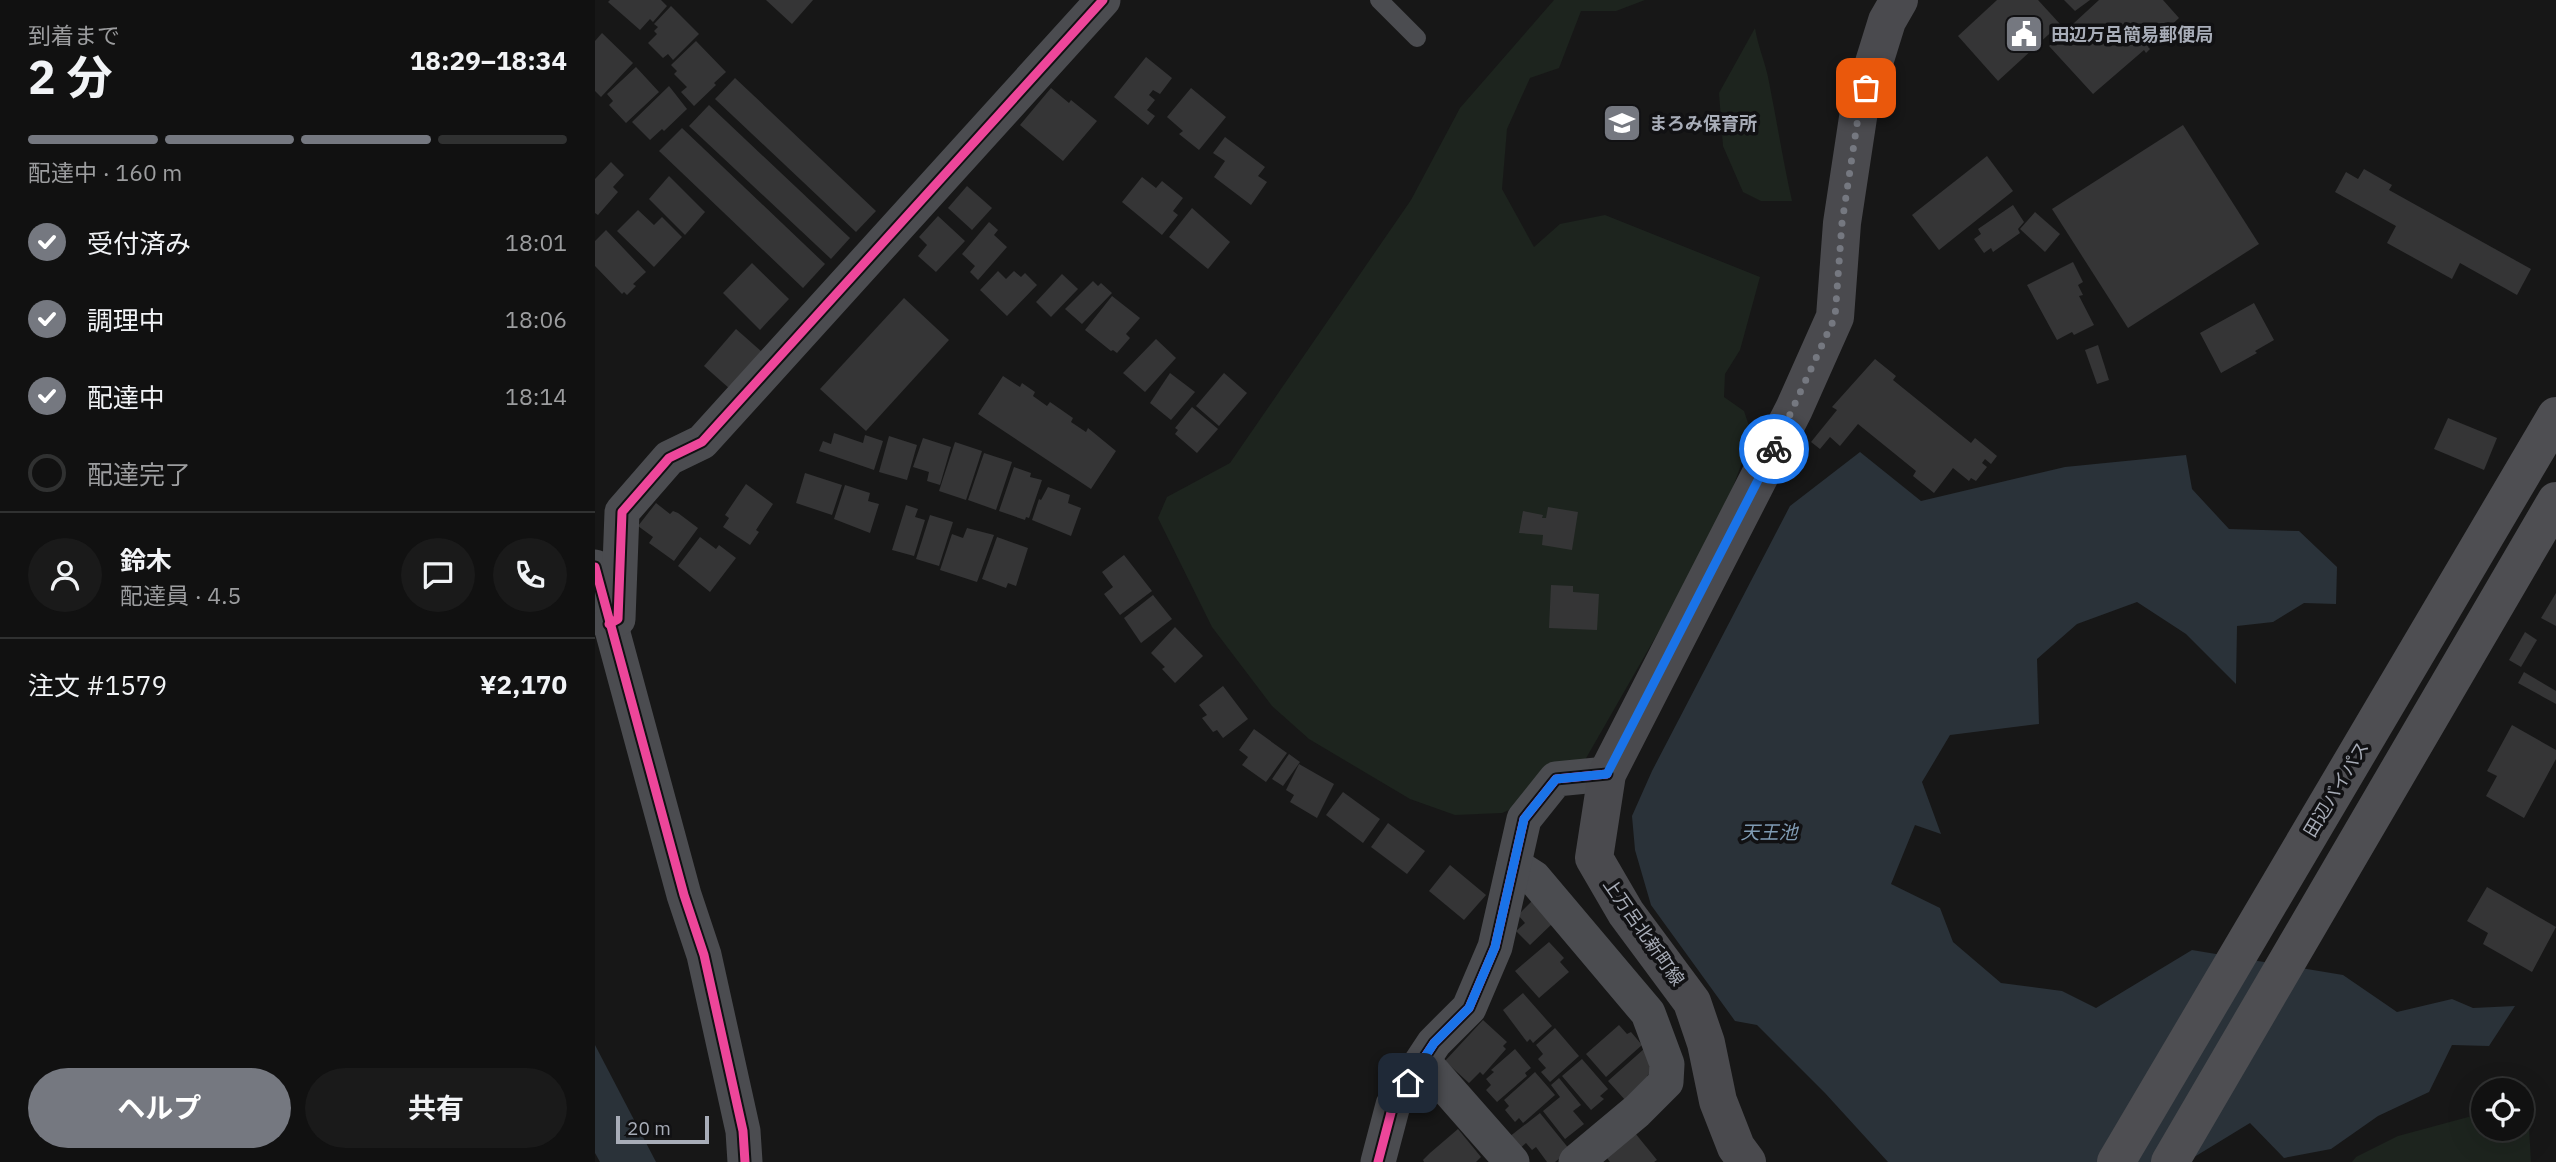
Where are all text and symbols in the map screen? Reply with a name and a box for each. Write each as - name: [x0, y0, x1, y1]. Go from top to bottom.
- public building icon: 田辺万呂簡易郵便局: [2003, 13, 2045, 55]
- text: 到着まで: [28, 20, 120, 50]
- place label: 田辺万呂簡易郵便局: [2051, 23, 2213, 46]
- text: 18:29–18:34: [410, 43, 567, 77]
- text: 2 分: [28, 47, 112, 107]
- pin: [1836, 58, 1896, 118]
- icon: bag: [1847, 69, 1885, 107]
- school or university icon: まろみ保育所: [1601, 102, 1643, 144]
- place label: まろみ保育所: [1649, 112, 1757, 135]
- text: 配達中 · 160 m: [28, 157, 182, 187]
- icon: check: [28, 223, 66, 261]
- text: 受付済み: [87, 226, 191, 260]
- text: 18:01: [505, 227, 567, 257]
- icon: check: [28, 300, 66, 338]
- text: 調理中: [87, 303, 165, 337]
- text: 18:06: [505, 304, 567, 334]
- icon: check: [28, 377, 66, 415]
- text: 配達中: [87, 380, 165, 414]
- text: 18:14: [505, 381, 567, 411]
- courier: [1739, 414, 1809, 484]
- icon: bike: [1755, 430, 1793, 468]
- text: 配達完了: [87, 457, 191, 491]
- button: person: [28, 538, 102, 612]
- button: chat: [401, 538, 475, 612]
- button: phone: [493, 538, 567, 612]
- text: 鈴木: [120, 543, 172, 577]
- text: 配達員 · 4.5: [120, 580, 241, 610]
- text: ¥2,170: [480, 667, 567, 701]
- text: 注文 #1579: [28, 668, 167, 702]
- street label: 田辺バイパス: [2298, 737, 2374, 841]
- water label: 天王池: [1740, 820, 1799, 844]
- street label: 上万呂北新町線: [1598, 874, 1690, 990]
- pin: [1378, 1053, 1438, 1113]
- icon: home: [1389, 1064, 1427, 1102]
- button: ヘルプ: [28, 1068, 291, 1148]
- button: 共有: [305, 1068, 567, 1148]
- map controls: [2471, 1078, 2534, 1141]
- button: locate: [2471, 1078, 2534, 1141]
- scale bar: [616, 1113, 709, 1145]
- text: 20 m: [627, 1116, 671, 1140]

